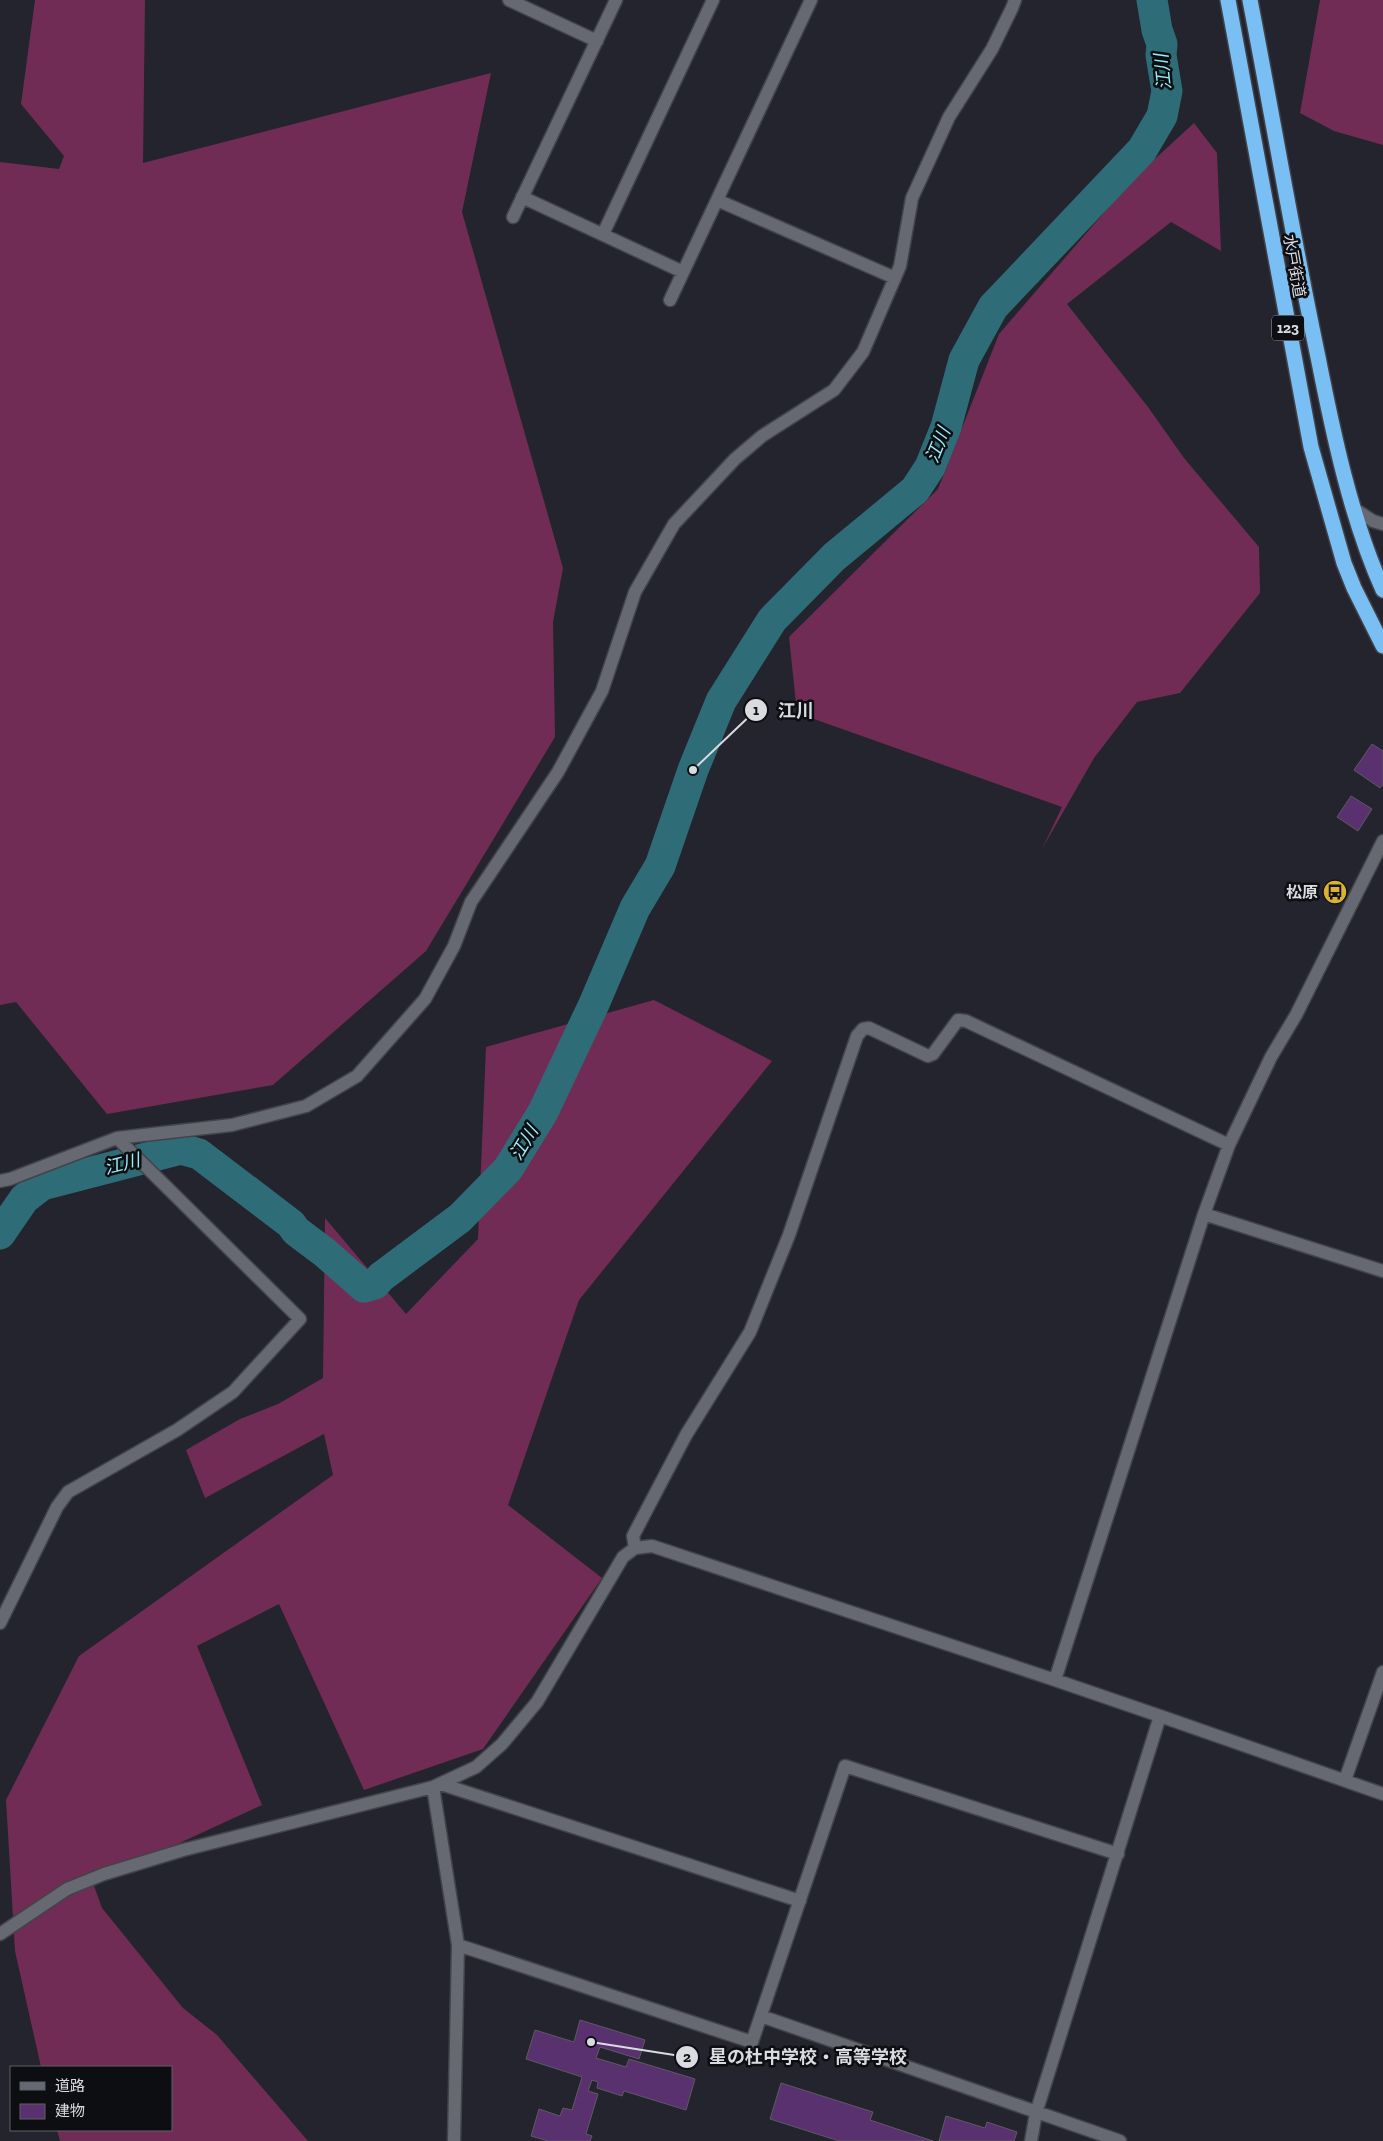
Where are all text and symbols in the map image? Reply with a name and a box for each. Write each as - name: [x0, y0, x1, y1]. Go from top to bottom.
- water label: 江川: [1150, 51, 1176, 91]
- street label: 水戸街道: [1280, 233, 1309, 299]
- road number: 123: [1272, 316, 1304, 340]
- water label: 江川: [921, 422, 956, 466]
- callout: 江川: [743, 694, 824, 727]
- text: 江川: [778, 700, 814, 722]
- text: 1: [753, 701, 759, 719]
- bus stop icon: 松原: [1322, 879, 1348, 905]
- place label: 松原: [1286, 883, 1318, 902]
- water label: 江川: [505, 1120, 544, 1164]
- water label: 江川: [102, 1148, 144, 1179]
- callout: 星の杜中学校・高等学校: [674, 2040, 917, 2073]
- text: 星の杜中学校・高等学校: [709, 2046, 907, 2068]
- text: 2: [683, 2048, 691, 2066]
- legend: [10, 2066, 172, 2131]
- text: 道路: [55, 2077, 85, 2095]
- text: 建物: [55, 2102, 85, 2120]

